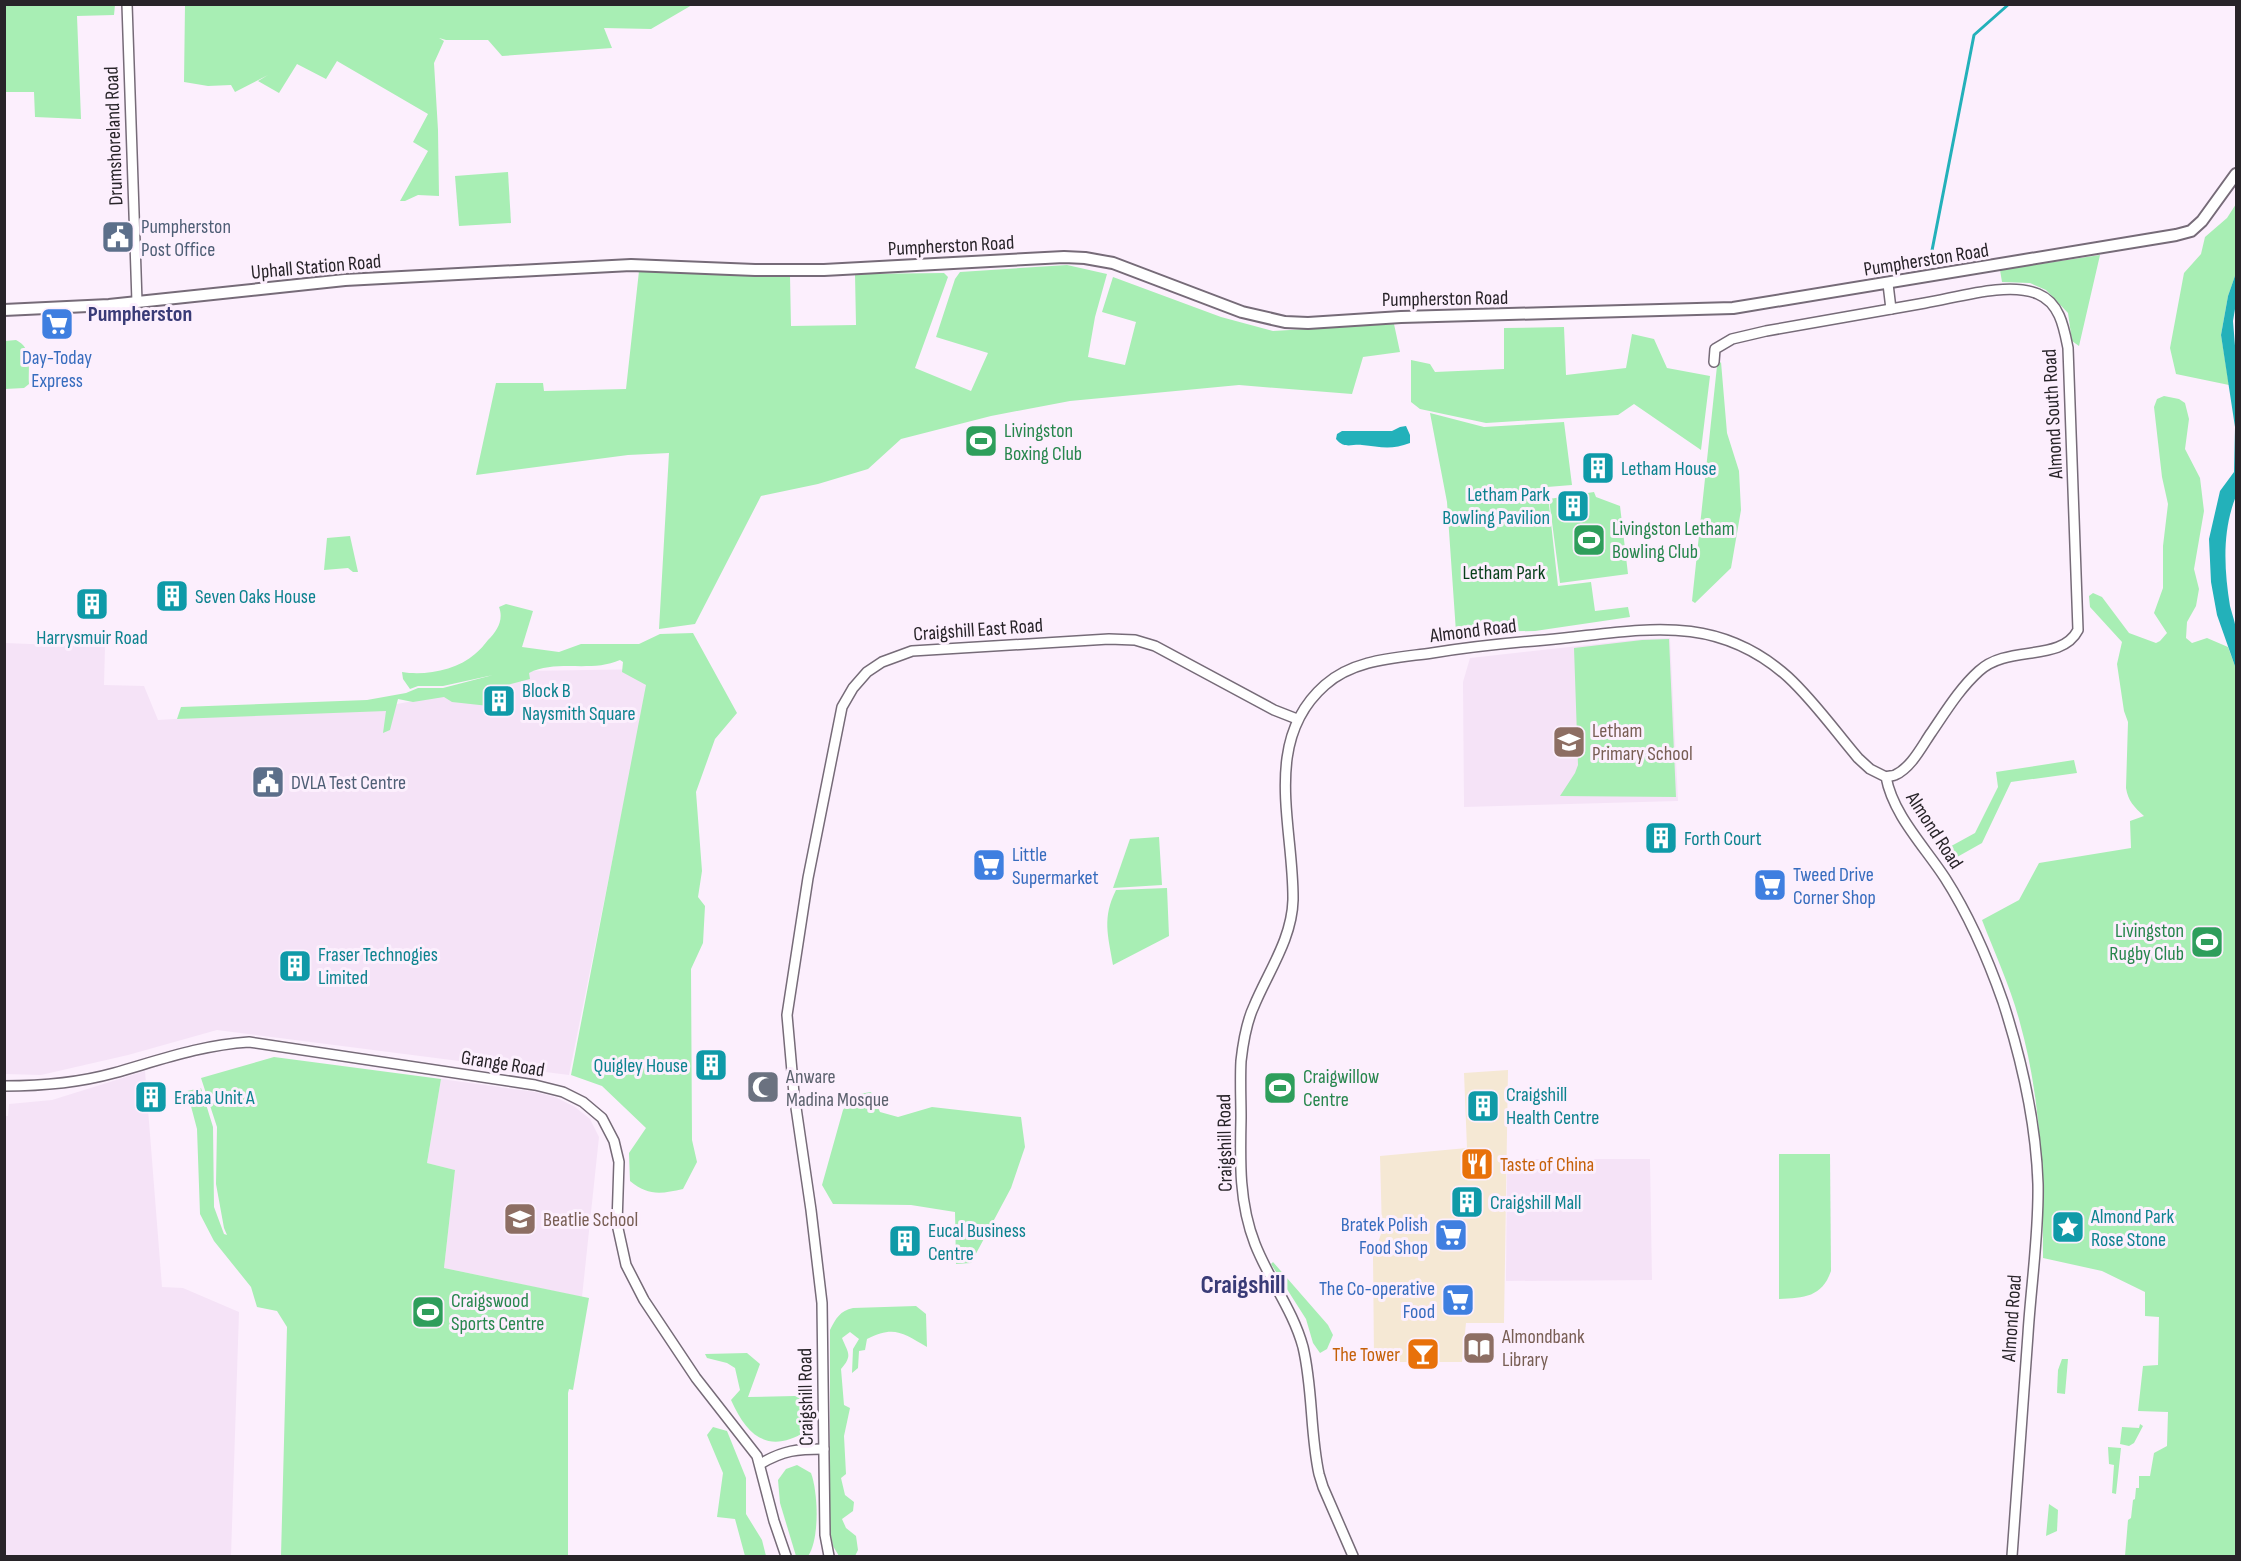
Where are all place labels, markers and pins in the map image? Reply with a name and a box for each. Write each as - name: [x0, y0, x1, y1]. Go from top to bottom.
- place label: Pumpherston Post Office: [141, 215, 231, 262]
- public building icon: Pumpherston Post Office: [100, 219, 136, 255]
- supermarket icon: Day-Today Express: [39, 306, 75, 342]
- place label: Day-Today Express: [22, 346, 92, 393]
- place label: Livingston Boxing Club: [1004, 419, 1082, 466]
- sports icon: Livingston Boxing Club: [963, 423, 999, 459]
- building icon: Letham House: [1580, 450, 1616, 486]
- place label: Letham House: [1621, 457, 1717, 481]
- place label: Letham Park Bowling Pavilion: [1442, 483, 1550, 530]
- building icon: Letham Park Bowling Pavilion: [1555, 488, 1591, 524]
- place label: Livingston Letham Bowling Club: [1612, 517, 1735, 564]
- sports icon: Livingston Letham Bowling Club: [1571, 522, 1607, 558]
- building icon: Seven Oaks House: [154, 578, 190, 614]
- place label: Seven Oaks House: [195, 585, 316, 609]
- building icon: Harrysmuir Road: [74, 586, 110, 622]
- place label: Harrysmuir Road: [36, 626, 148, 650]
- place label: Block B Naysmith Square: [522, 679, 635, 726]
- building icon: Block B Naysmith Square: [481, 683, 517, 719]
- place label: Letham Primary School: [1592, 719, 1693, 766]
- school or university icon: Letham Primary School: [1551, 724, 1587, 760]
- public building icon: DVLA Test Centre: [250, 764, 286, 800]
- place label: DVLA Test Centre: [291, 771, 406, 795]
- building icon: Forth Court: [1643, 820, 1679, 856]
- place label: Forth Court: [1684, 827, 1762, 851]
- place label: Little Supermarket: [1012, 843, 1099, 890]
- supermarket icon: Little Supermarket: [971, 847, 1007, 883]
- place label: Tweed Drive Corner Shop: [1793, 863, 1876, 910]
- supermarket icon: Tweed Drive Corner Shop: [1752, 867, 1788, 903]
- place label: Livingston Rugby Club: [2109, 919, 2184, 966]
- sports icon: Livingston Rugby Club: [2189, 924, 2225, 960]
- place label: Fraser Technogies Limited: [318, 943, 438, 990]
- building icon: Fraser Technogies Limited: [277, 948, 313, 984]
- building icon: Quigley House: [693, 1047, 729, 1083]
- place label: Quigley House: [594, 1054, 688, 1078]
- place label: Anware Madina Mosque: [785, 1065, 889, 1112]
- place label: Craigwillow Centre: [1303, 1065, 1379, 1112]
- mosque icon: Anware Madina Mosque: [745, 1069, 781, 1105]
- sports icon: Craigwillow Centre: [1262, 1070, 1298, 1106]
- building icon: Eraba Unit A: [133, 1079, 169, 1115]
- place label: Craigshill Health Centre: [1506, 1083, 1599, 1130]
- place label: Eraba Unit A: [174, 1086, 255, 1110]
- building icon: Craigshill Health Centre: [1465, 1088, 1501, 1124]
- restaurant icon: Taste of China: [1459, 1146, 1495, 1182]
- place label: Taste of China: [1500, 1153, 1594, 1177]
- building icon: Craigshill Mall: [1449, 1184, 1485, 1220]
- place label: Craigshill Mall: [1490, 1191, 1582, 1215]
- school or university icon: Beatlie School: [502, 1201, 538, 1237]
- place label: Almond Park Rose Stone: [2090, 1205, 2174, 1252]
- place label: Beatlie School: [543, 1208, 638, 1232]
- place icon: Almond Park Rose Stone: [2050, 1209, 2086, 1245]
- place label: Bratek Polish Food Shop: [1341, 1213, 1428, 1260]
- supermarket icon: Bratek Polish Food Shop: [1433, 1217, 1469, 1253]
- place label: Eucal Business Centre: [928, 1219, 1026, 1266]
- building icon: Eucal Business Centre: [887, 1223, 923, 1259]
- place label: The Co-operative Food: [1319, 1277, 1435, 1324]
- supermarket icon: The Co-operative Food: [1440, 1282, 1476, 1318]
- place label: Craigswood Sports Centre: [451, 1289, 544, 1336]
- sports icon: Craigswood Sports Centre: [410, 1294, 446, 1330]
- place label: Almondbank Library: [1501, 1325, 1585, 1372]
- library icon: Almondbank Library: [1461, 1330, 1497, 1366]
- bar icon: The Tower: [1405, 1336, 1441, 1372]
- place label: The Tower: [1332, 1343, 1400, 1367]

